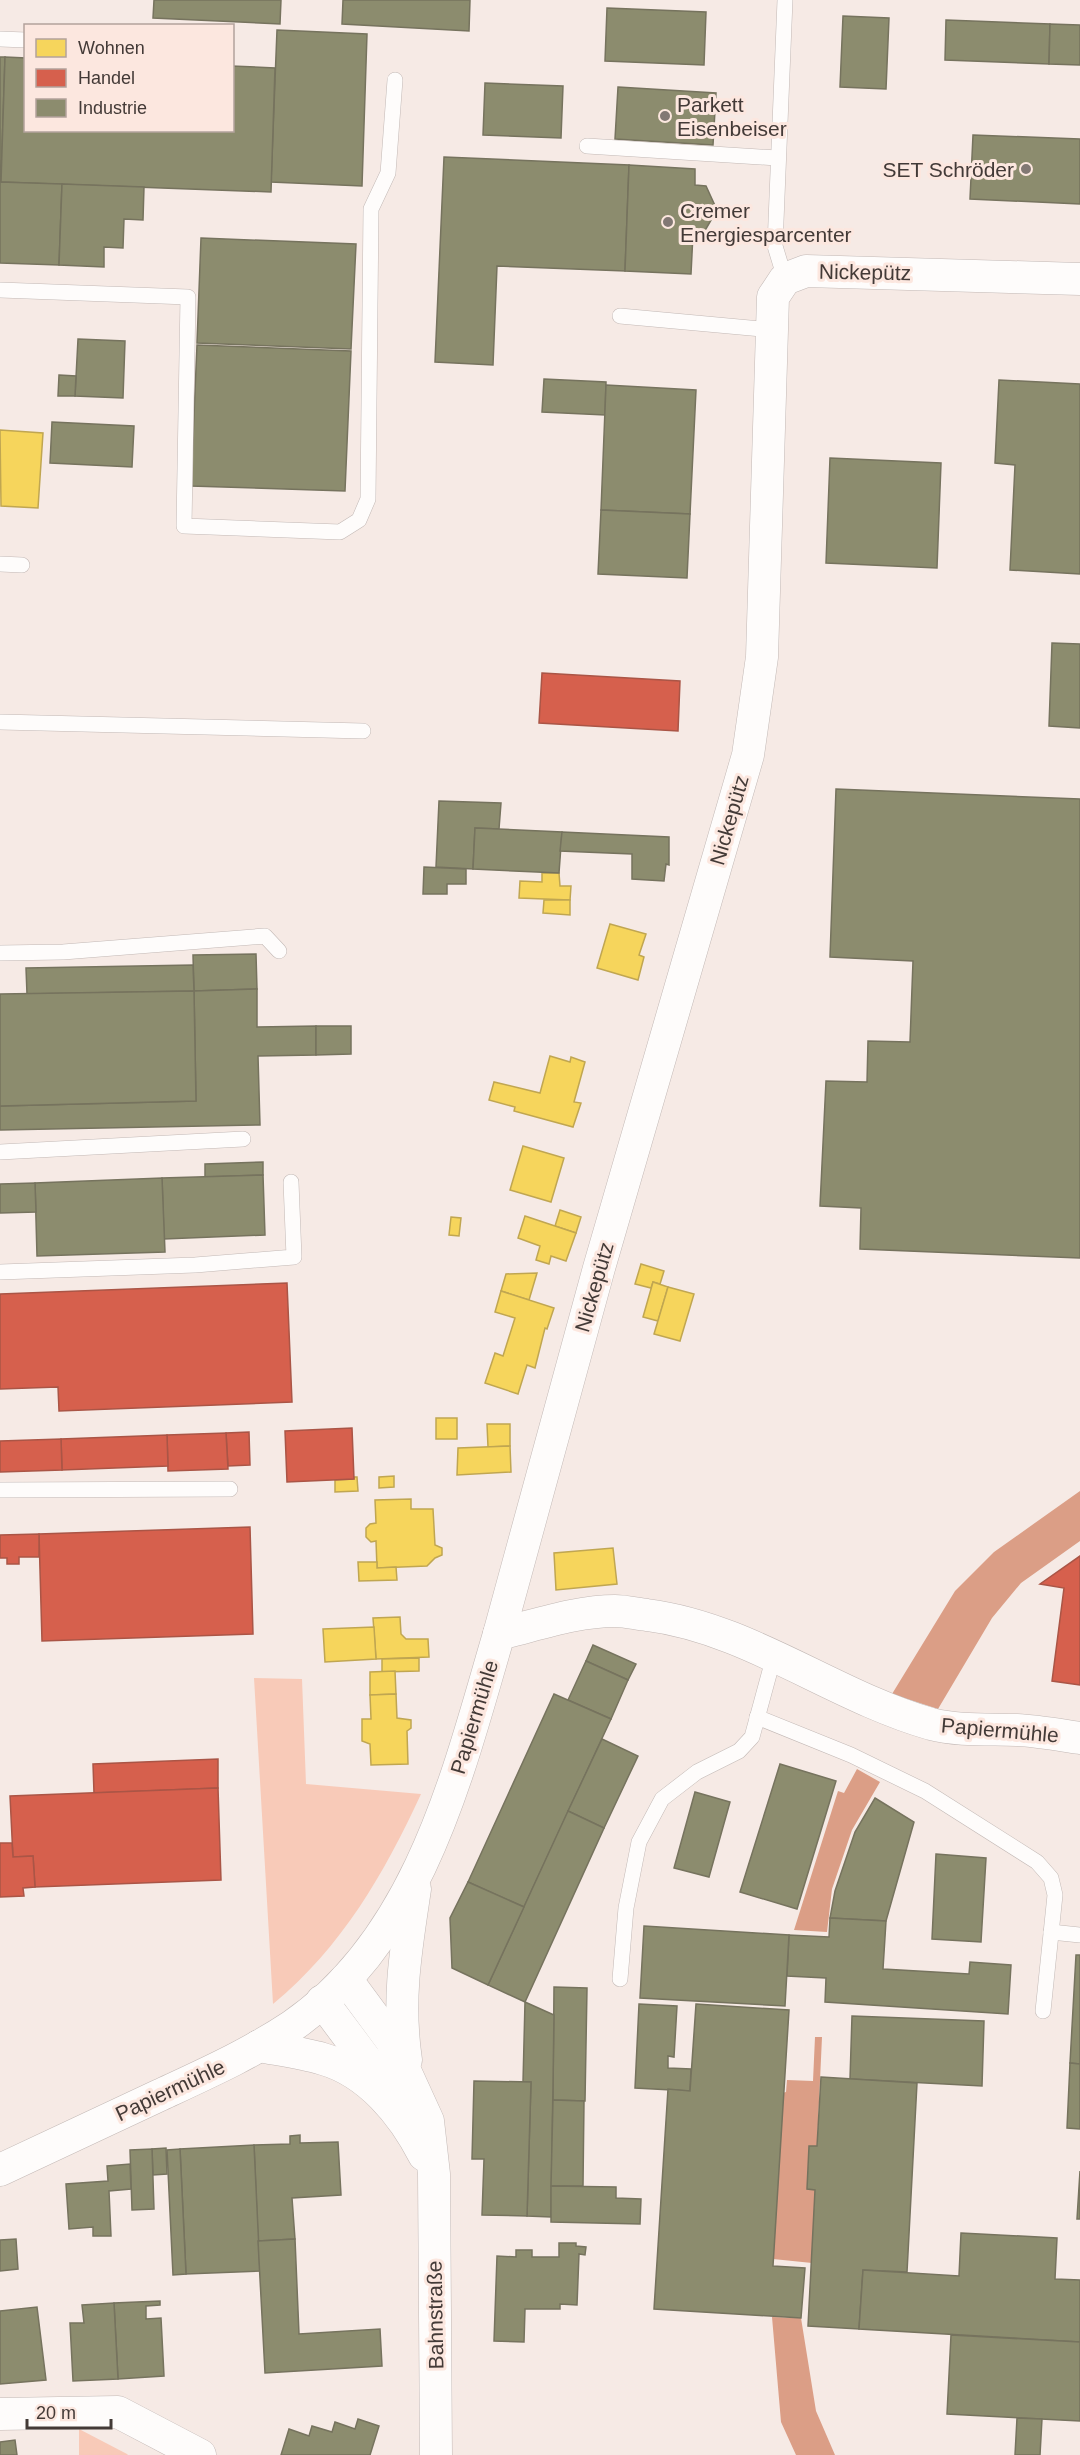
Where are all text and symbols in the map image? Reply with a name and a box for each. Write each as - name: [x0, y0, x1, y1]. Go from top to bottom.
- legend: [24, 24, 234, 132]
- text: Wohnen: [78, 38, 145, 58]
- text: Handel: [78, 68, 135, 88]
- place label: Parkett Eisenbeiser: [677, 93, 787, 140]
- text: Industrie: [78, 98, 147, 118]
- marker: Parkett Eisenbeiser: [658, 109, 672, 123]
- place label: SET Schröder: [882, 158, 1014, 181]
- marker: SET Schröder: [1019, 162, 1033, 176]
- place label: Cremer Energiesparcenter: [680, 199, 852, 246]
- marker: Cremer Energiesparcenter: [661, 215, 675, 229]
- street label: Nickepütz: [819, 260, 911, 284]
- street label: Nickepütz: [705, 773, 753, 867]
- street label: Nickepütz: [570, 1240, 618, 1334]
- street label: Papiermühle: [446, 1657, 502, 1777]
- street label: Papiermühle: [940, 1713, 1060, 1747]
- street label: Papiermühle: [112, 2055, 228, 2125]
- street label: Bahnstraße: [423, 2261, 447, 2369]
- scale bar: [27, 2392, 111, 2430]
- text: 20 m: [36, 2403, 76, 2423]

